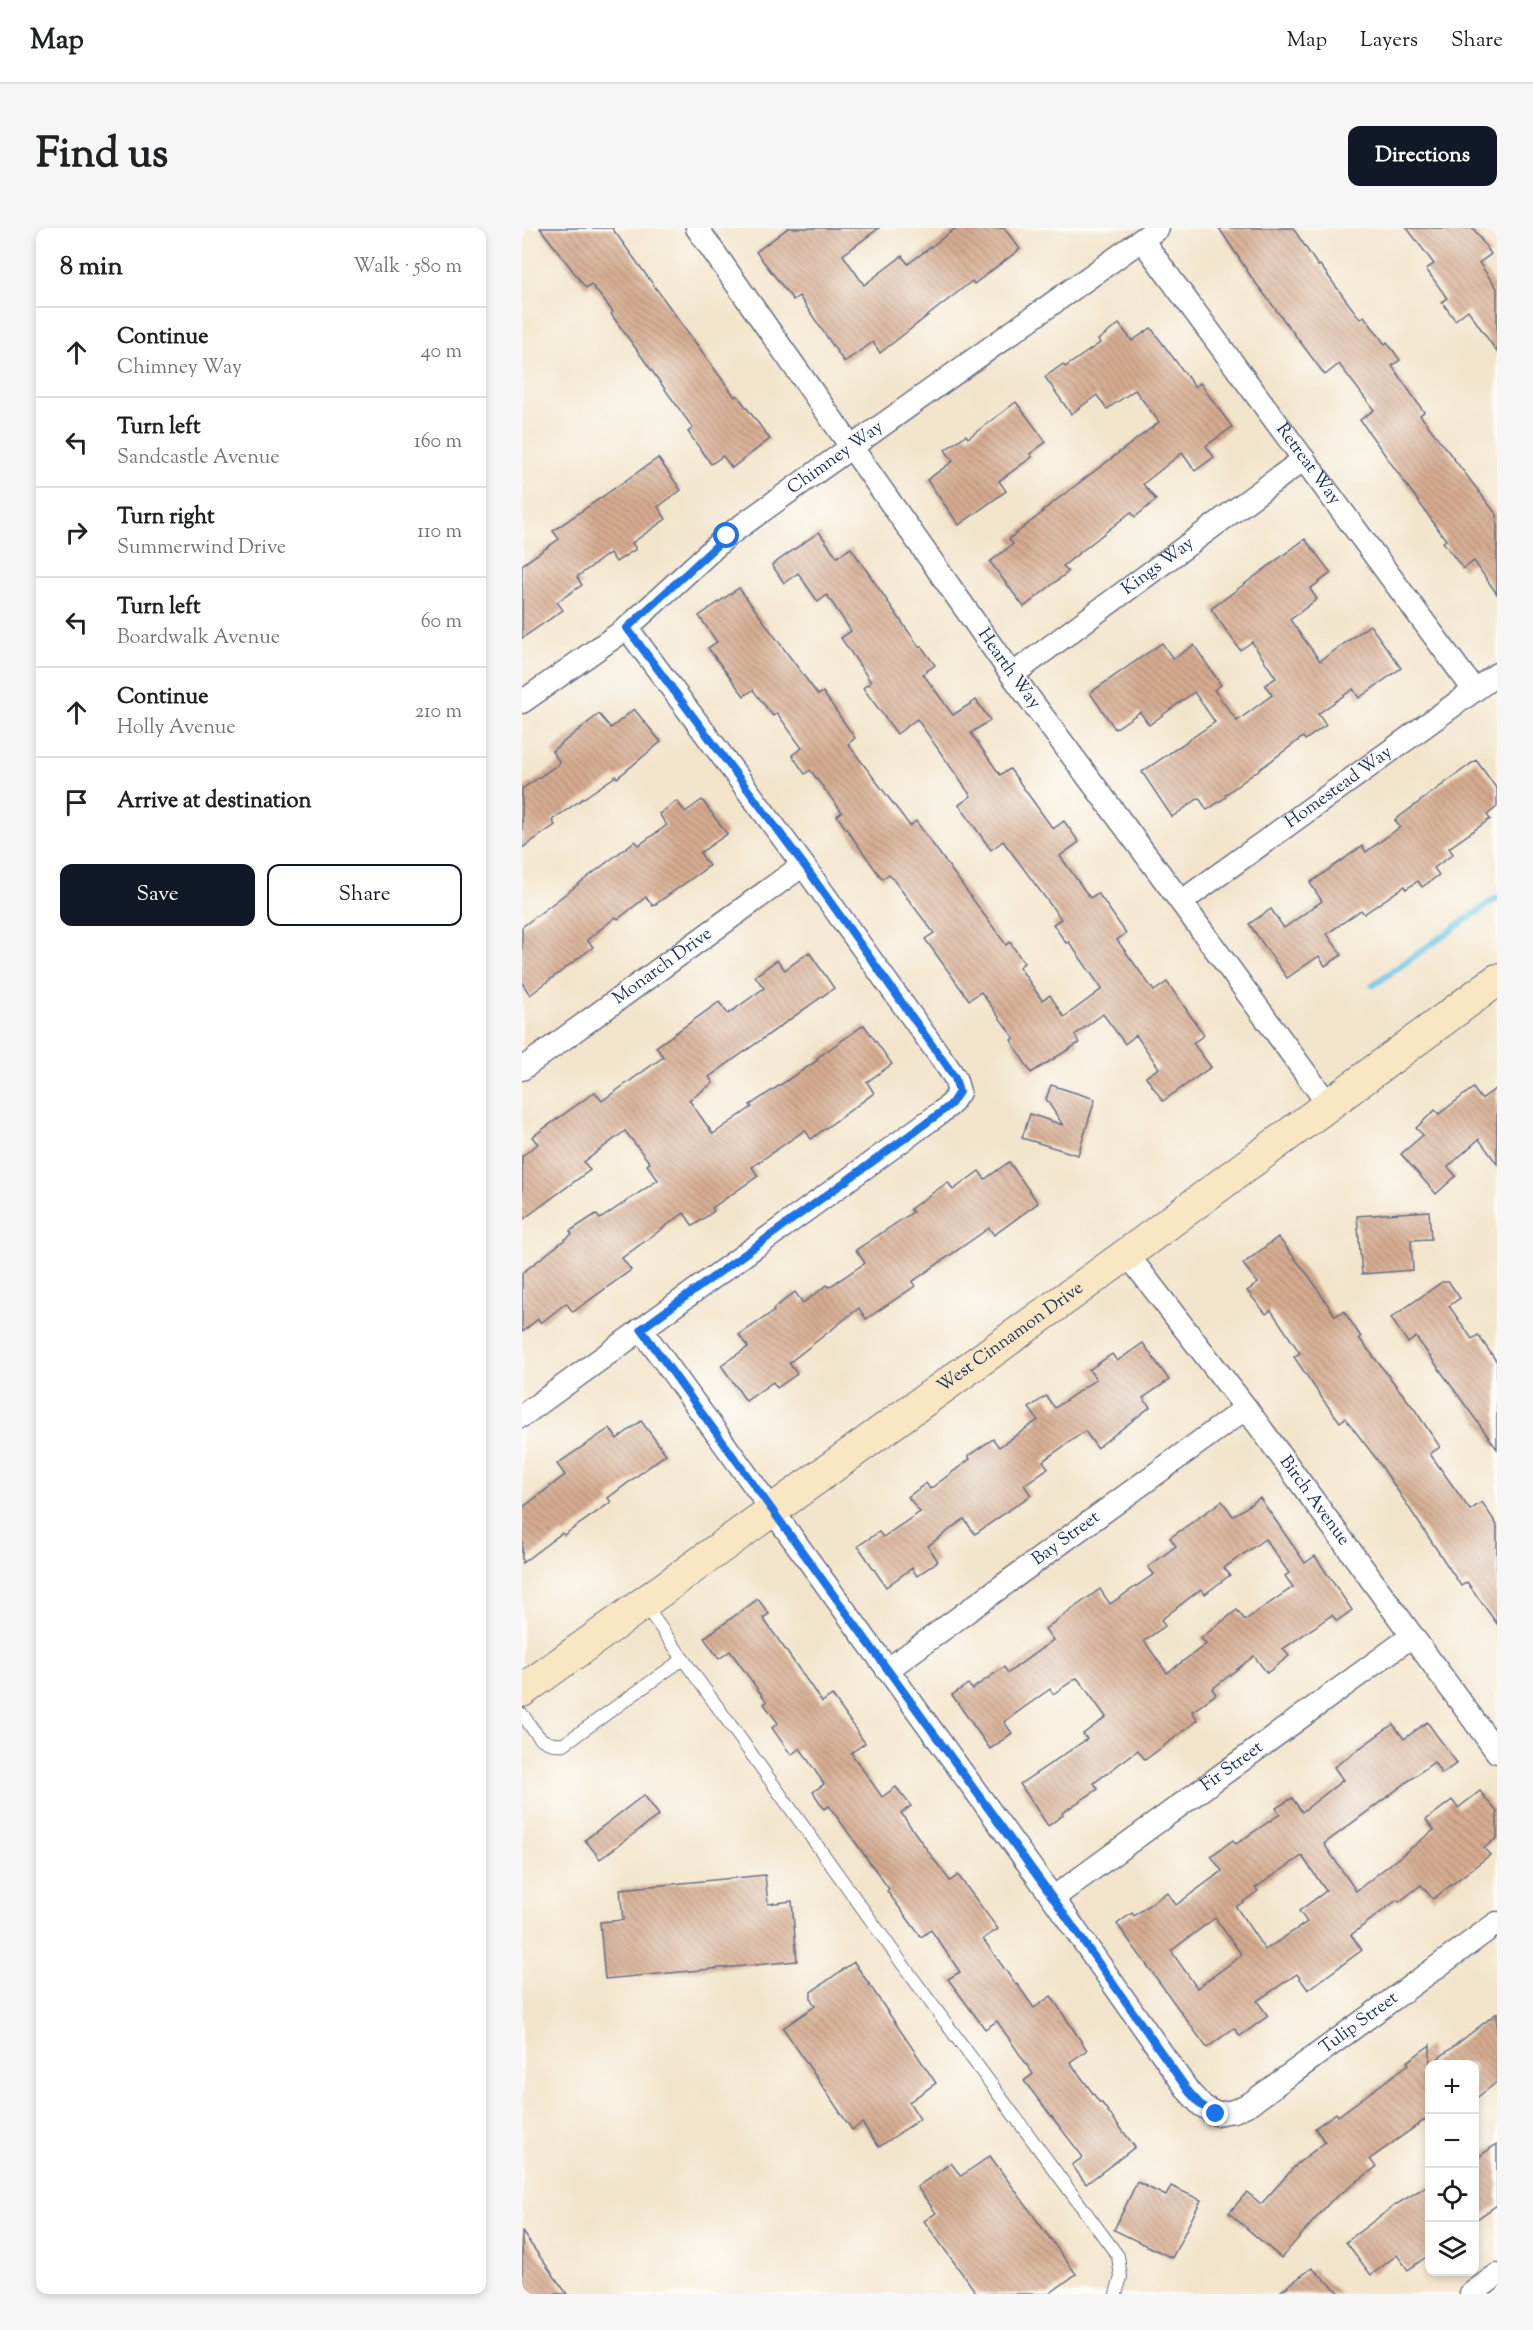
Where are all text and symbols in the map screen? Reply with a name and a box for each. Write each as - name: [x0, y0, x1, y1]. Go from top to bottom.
- text: Map: [30, 21, 84, 61]
- text: Map: [1287, 26, 1327, 56]
- text: Layers: [1360, 26, 1418, 56]
- text: Share: [1451, 26, 1503, 56]
- text: Find us: [36, 126, 168, 186]
- button: Directions: [1348, 126, 1497, 186]
- text: 8 min: [60, 249, 123, 286]
- text: Walk · 580 m: [353, 253, 462, 282]
- text: Continue: [117, 322, 208, 354]
- icon: ahead: [60, 336, 93, 369]
- text: 40 m: [421, 338, 462, 367]
- text: Chimney Way: [117, 354, 242, 383]
- text: Turn left: [117, 412, 200, 444]
- street label: Chimney Way: [782, 415, 889, 502]
- street label: Retreat Way: [1269, 418, 1347, 511]
- icon: left: [60, 426, 93, 459]
- text: 160 m: [414, 428, 462, 457]
- text: Sandcastle Avenue: [117, 444, 280, 473]
- text: Turn right: [117, 502, 214, 534]
- icon: right: [60, 516, 93, 549]
- text: 110 m: [417, 518, 462, 547]
- route start: [713, 522, 739, 548]
- street label: Kings Way: [1117, 531, 1200, 602]
- text: Summerwind Drive: [117, 534, 286, 563]
- text: Turn left: [117, 592, 200, 624]
- icon: left: [60, 606, 93, 639]
- text: 60 m: [421, 608, 462, 637]
- text: Boardwalk Avenue: [117, 624, 280, 653]
- street label: Hearth Way: [970, 624, 1046, 715]
- text: Continue: [117, 682, 208, 714]
- icon: ahead: [60, 696, 93, 729]
- text: 210 m: [415, 698, 462, 727]
- text: Holly Avenue: [117, 714, 236, 743]
- street label: Homestead Way: [1280, 740, 1398, 836]
- icon: arrive: [60, 786, 93, 819]
- text: Arrive at destination: [117, 786, 312, 818]
- button: Save: [60, 864, 255, 926]
- button: Share: [267, 864, 462, 926]
- street label: Monarch Drive: [608, 922, 718, 1012]
- street label: West Cinnamon Drive: [932, 1276, 1089, 1400]
- street label: Birch Avenue: [1272, 1451, 1356, 1552]
- street label: Bay Street: [1027, 1505, 1106, 1573]
- street label: Fir Street: [1196, 1735, 1269, 1799]
- street label: Tulip Street: [1315, 1986, 1404, 2061]
- map controls: [1425, 2060, 1479, 2276]
- button: +: [1425, 2060, 1479, 2114]
- route end: [1202, 2100, 1228, 2126]
- button: −: [1425, 2114, 1479, 2168]
- button: locate: [1425, 2168, 1479, 2222]
- button: layers: [1425, 2222, 1479, 2276]

